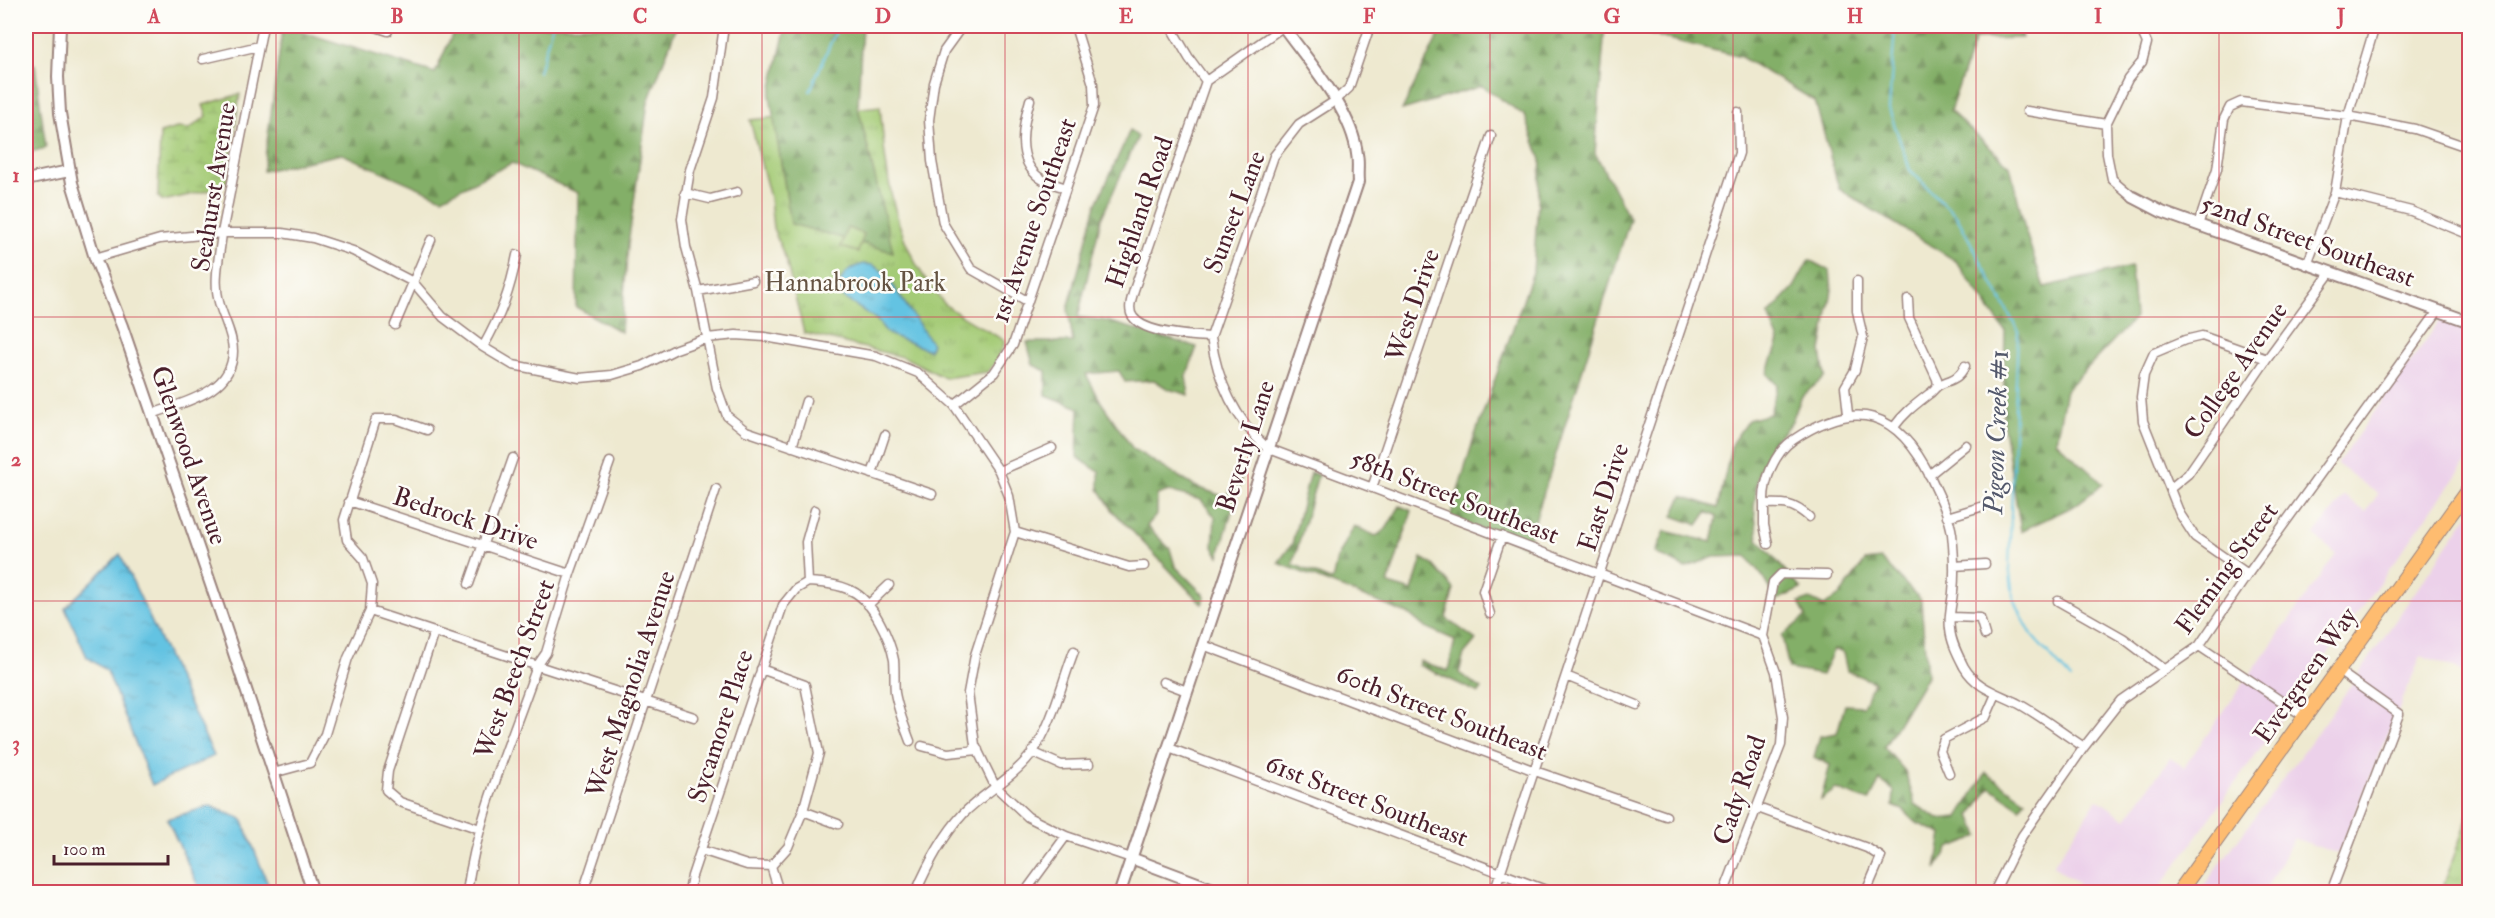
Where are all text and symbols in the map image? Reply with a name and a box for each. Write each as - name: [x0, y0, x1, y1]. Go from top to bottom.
- text: A: [147, 4, 161, 29]
- text: B: [390, 4, 404, 29]
- text: C: [633, 4, 647, 29]
- text: D: [875, 4, 891, 29]
- text: E: [1119, 4, 1134, 29]
- text: F: [1363, 4, 1376, 29]
- text: G: [1604, 4, 1621, 29]
- text: H: [1847, 4, 1863, 29]
- text: I: [2094, 4, 2102, 29]
- text: J: [2336, 4, 2345, 29]
- street label: Seahurst Avenue: [185, 100, 243, 274]
- street label: 1st Avenue Southeast: [984, 114, 1084, 327]
- street label: Highland Road: [1099, 132, 1181, 292]
- street label: Sunset Lane: [1197, 146, 1273, 278]
- text: 1: [12, 163, 20, 188]
- street label: 52nd Street Southeast: [2196, 187, 2419, 295]
- street label: West Drive: [1378, 245, 1447, 367]
- park label: Hannabrook Park: [764, 267, 947, 299]
- street label: College Avenue: [2177, 296, 2295, 445]
- water label: Pigeon Creek #1: [1977, 349, 2016, 516]
- street label: Glenwood Avenue: [144, 362, 235, 549]
- street label: Beverly Lane: [1210, 376, 1282, 516]
- street label: East Drive: [1571, 439, 1636, 555]
- street label: 58th Street Southeast: [1346, 442, 1563, 551]
- text: 2: [11, 447, 21, 472]
- street label: Bedrock Drive: [389, 480, 542, 558]
- street label: Fleming Street: [2168, 496, 2285, 641]
- street label: West Magnolia Avenue: [579, 567, 683, 803]
- street label: West Beech Street: [467, 575, 562, 764]
- street label: Evergreen Way: [2247, 601, 2365, 750]
- street label: Sycamore Place: [681, 646, 761, 807]
- street label: 60th Street Southeast: [1332, 658, 1552, 768]
- text: 3: [12, 731, 20, 756]
- street label: Cady Road: [1706, 731, 1774, 849]
- street label: 61st Street Southeast: [1261, 748, 1473, 854]
- scale bar: [54, 828, 168, 866]
- text: 100 m: [63, 838, 106, 861]

